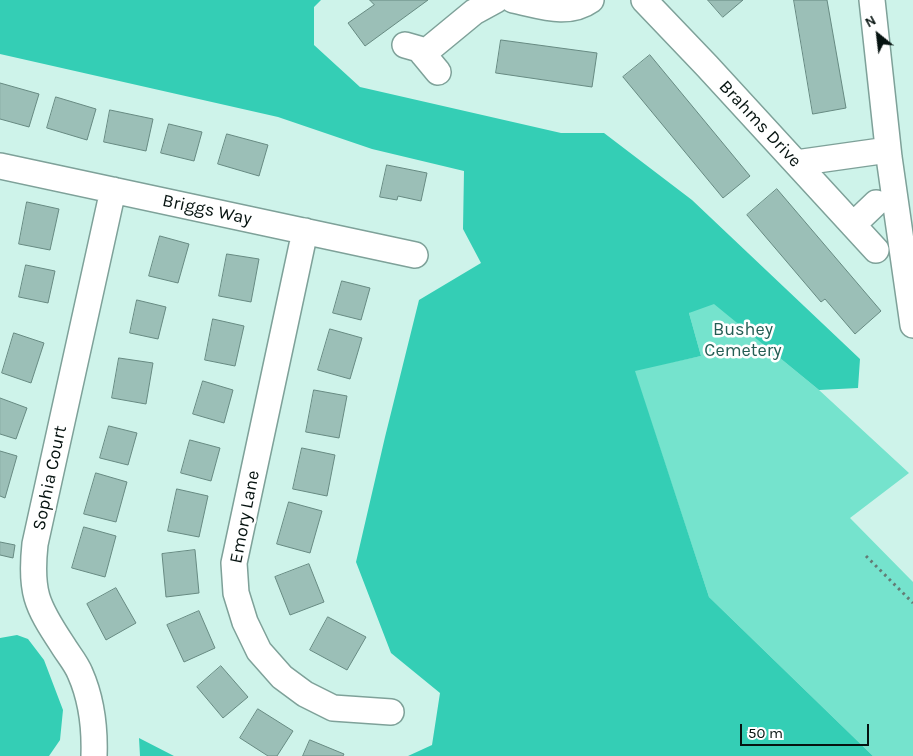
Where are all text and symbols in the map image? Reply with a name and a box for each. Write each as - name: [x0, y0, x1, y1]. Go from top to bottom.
- north arrow: [853, 10, 903, 60]
- text: N: [862, 12, 879, 31]
- street label: Brahms Drive: [714, 76, 806, 172]
- street label: Briggs Way: [160, 190, 254, 230]
- park label: Bushey Cemetery: [704, 319, 782, 362]
- street label: Sophia Court: [28, 424, 72, 532]
- street label: Emory Lane: [225, 469, 265, 565]
- scale bar: [743, 714, 872, 746]
- text: 50 m: [748, 724, 783, 742]

